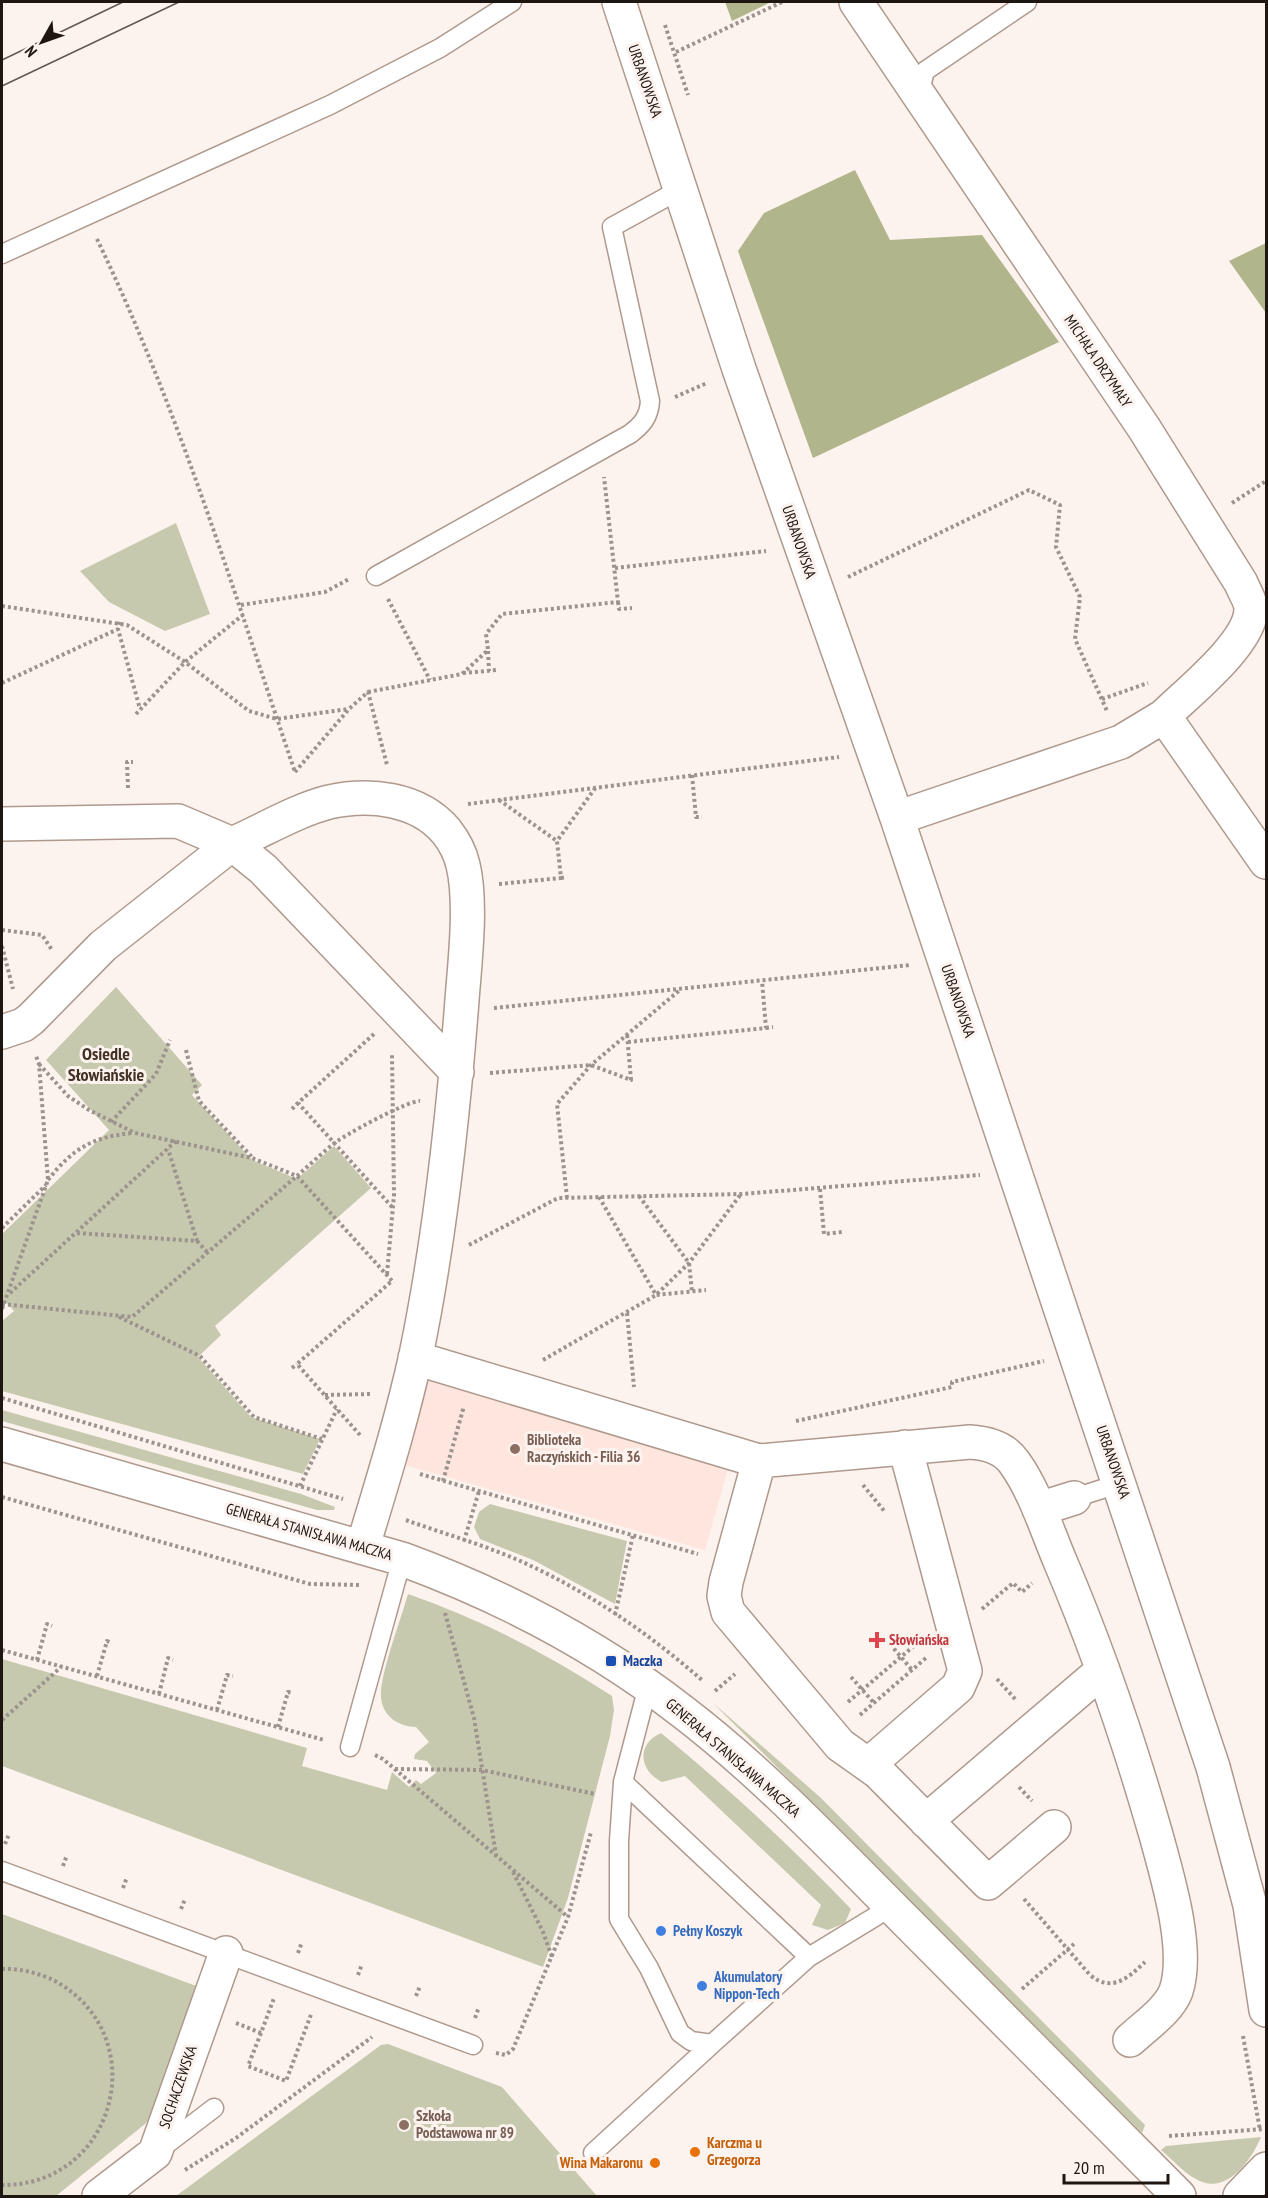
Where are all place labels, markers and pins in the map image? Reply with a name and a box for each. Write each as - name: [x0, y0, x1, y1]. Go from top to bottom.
- place label: Biblioteka Raczyńskich - Filia 36: [527, 1430, 640, 1466]
- marker: Biblioteka Raczyńskich - Filia 36: [508, 1442, 522, 1456]
- place label: Słowiańska: [889, 1630, 949, 1649]
- marker: Słowiańska: [870, 1633, 884, 1647]
- place label: Maczka: [623, 1651, 662, 1670]
- marker: Maczka: [604, 1654, 618, 1668]
- place label: Pełny Koszyk: [673, 1921, 743, 1940]
- marker: Pełny Koszyk: [654, 1924, 668, 1938]
- place label: Akumulatory Nippon-Tech: [713, 1967, 783, 2003]
- marker: Akumulatory Nippon-Tech: [695, 1979, 709, 1993]
- place label: Szkoła Podstawowa nr 89: [416, 2106, 514, 2142]
- marker: Szkoła Podstawowa nr 89: [397, 2118, 411, 2132]
- place label: Karczma u Grzegorza: [707, 2133, 762, 2169]
- marker: Karczma u Grzegorza: [688, 2145, 702, 2159]
- place label: Wina Makaronu: [559, 2153, 643, 2172]
- marker: Wina Makaronu: [648, 2156, 662, 2170]

